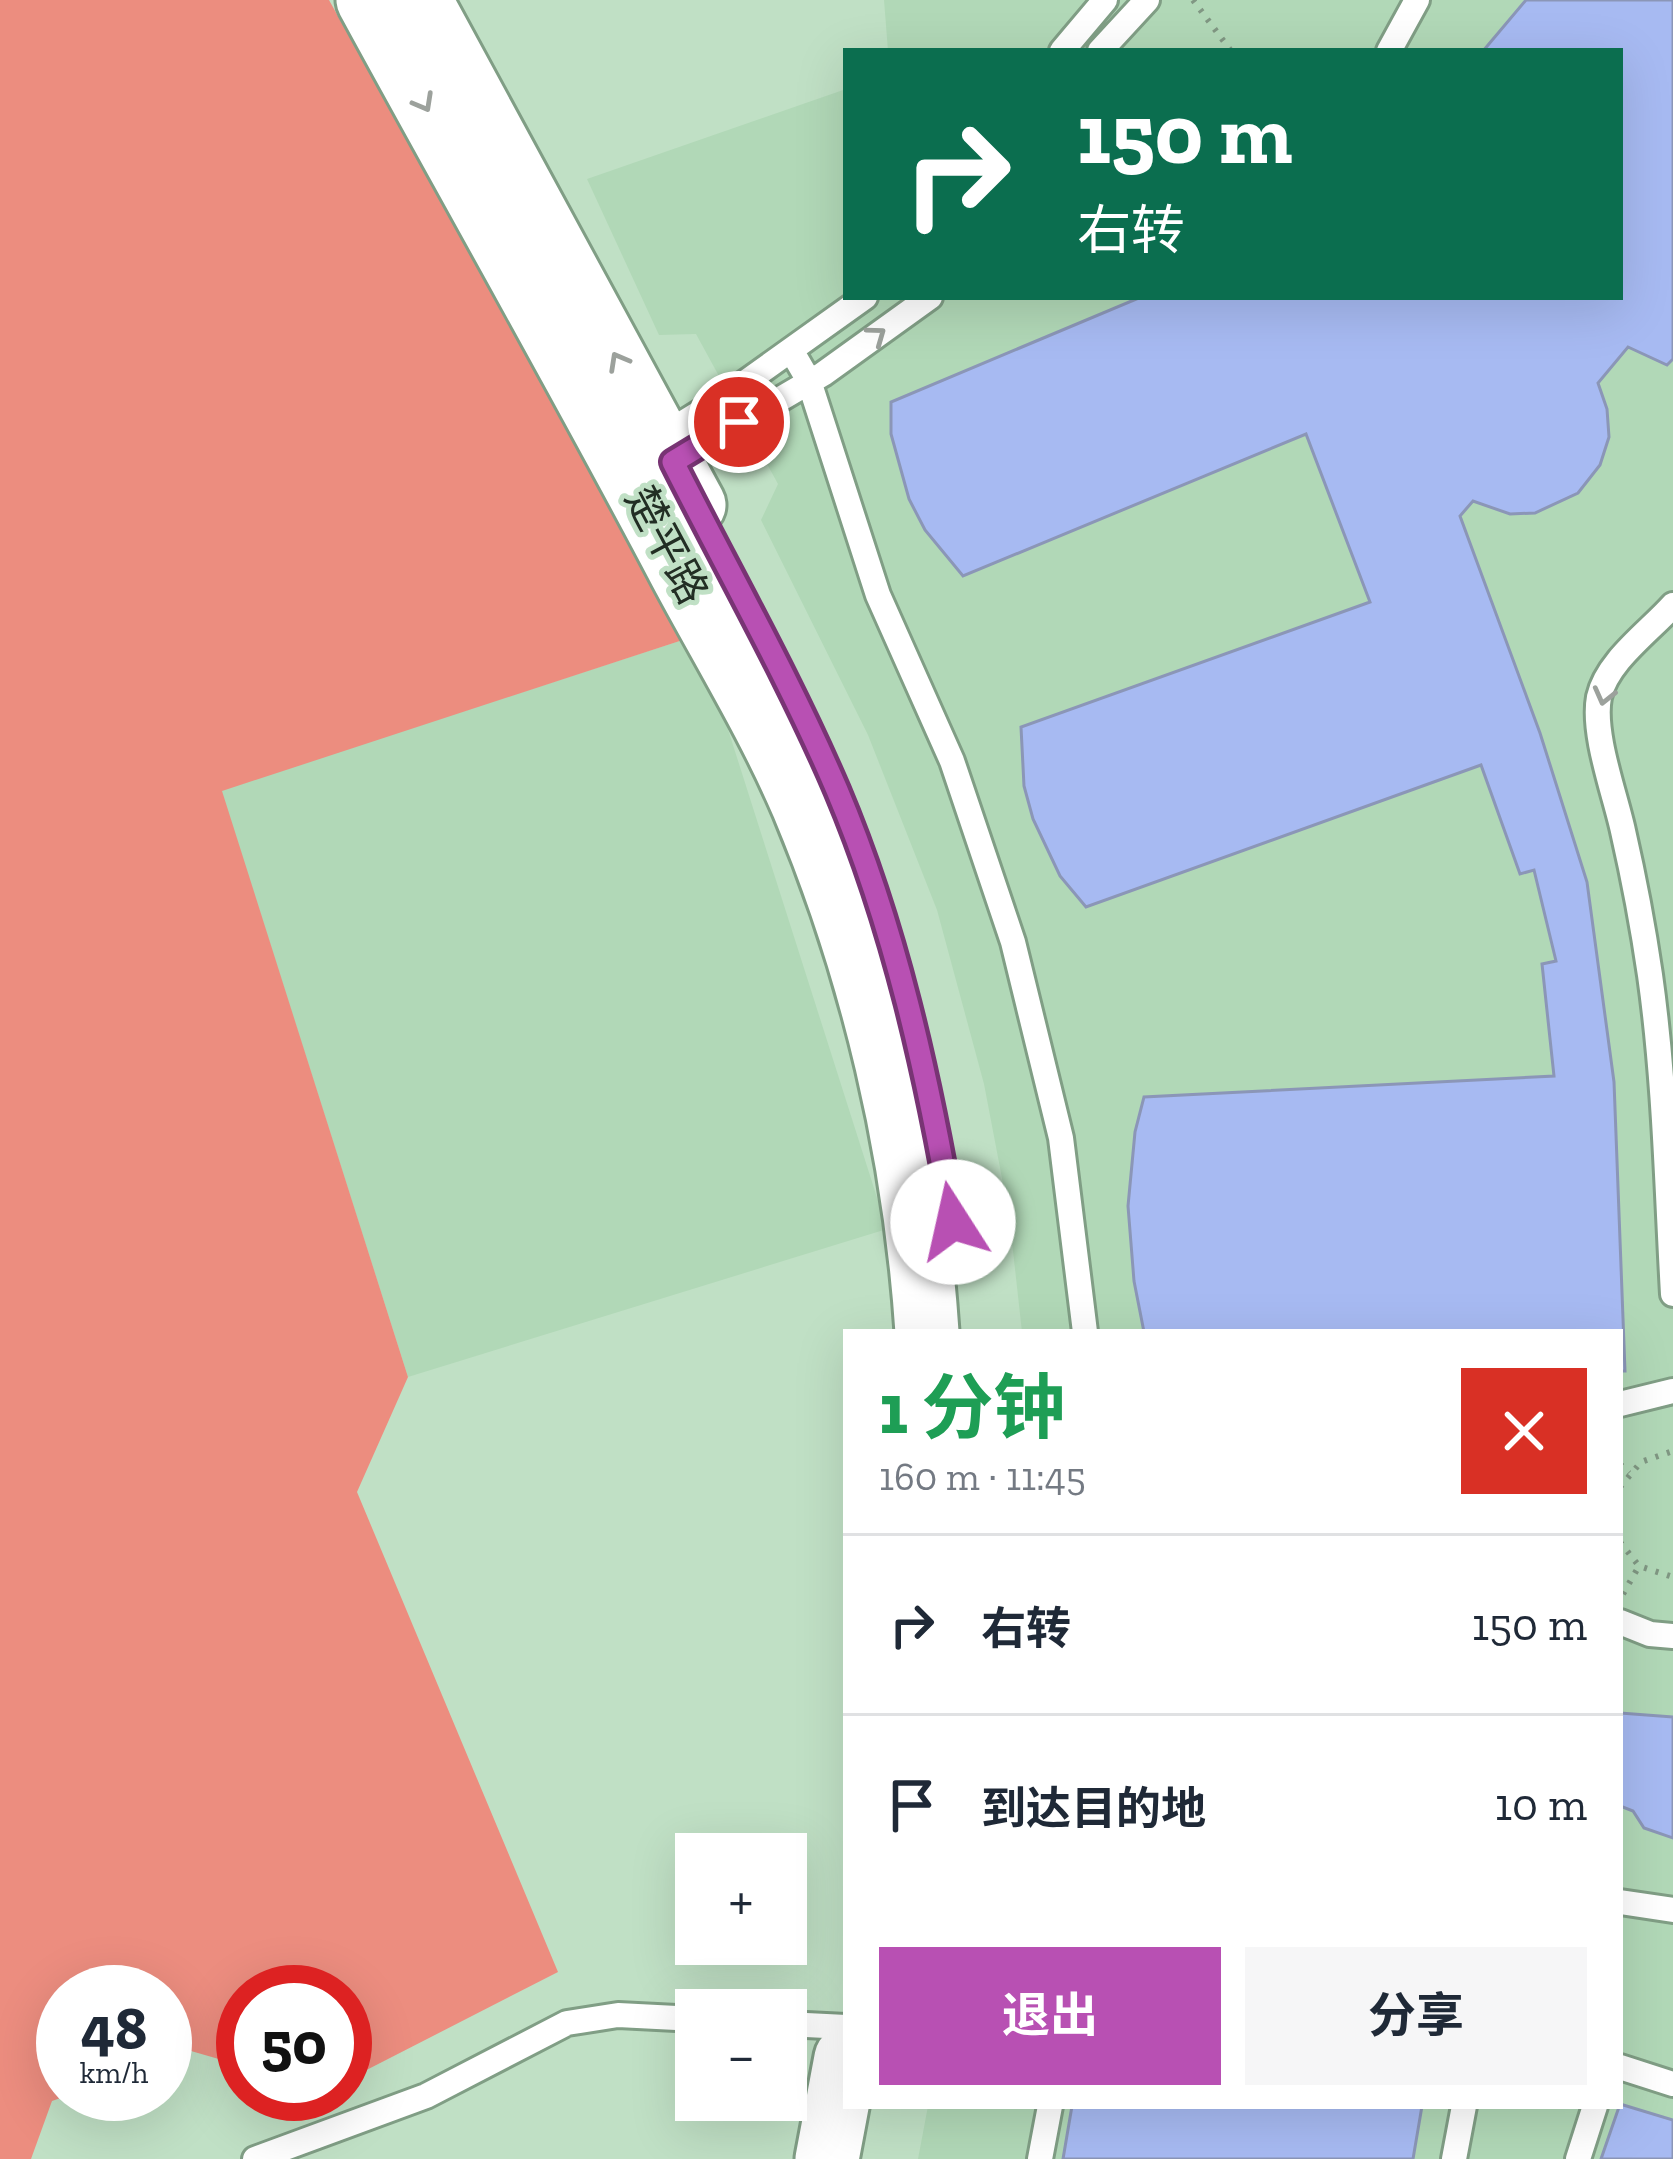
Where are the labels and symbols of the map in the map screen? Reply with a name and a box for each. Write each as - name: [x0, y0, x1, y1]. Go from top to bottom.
- one-way arrow: [410, 90, 433, 111]
- one-way arrow: [864, 327, 886, 349]
- one-way arrow: [609, 352, 632, 374]
- pin: [688, 371, 790, 473]
- street label: 楚平路: [615, 477, 719, 613]
- one-way arrow: [1592, 685, 1617, 706]
- position arrow: [890, 1159, 1016, 1285]
- speed limit sign: 50: [216, 1965, 372, 2121]

